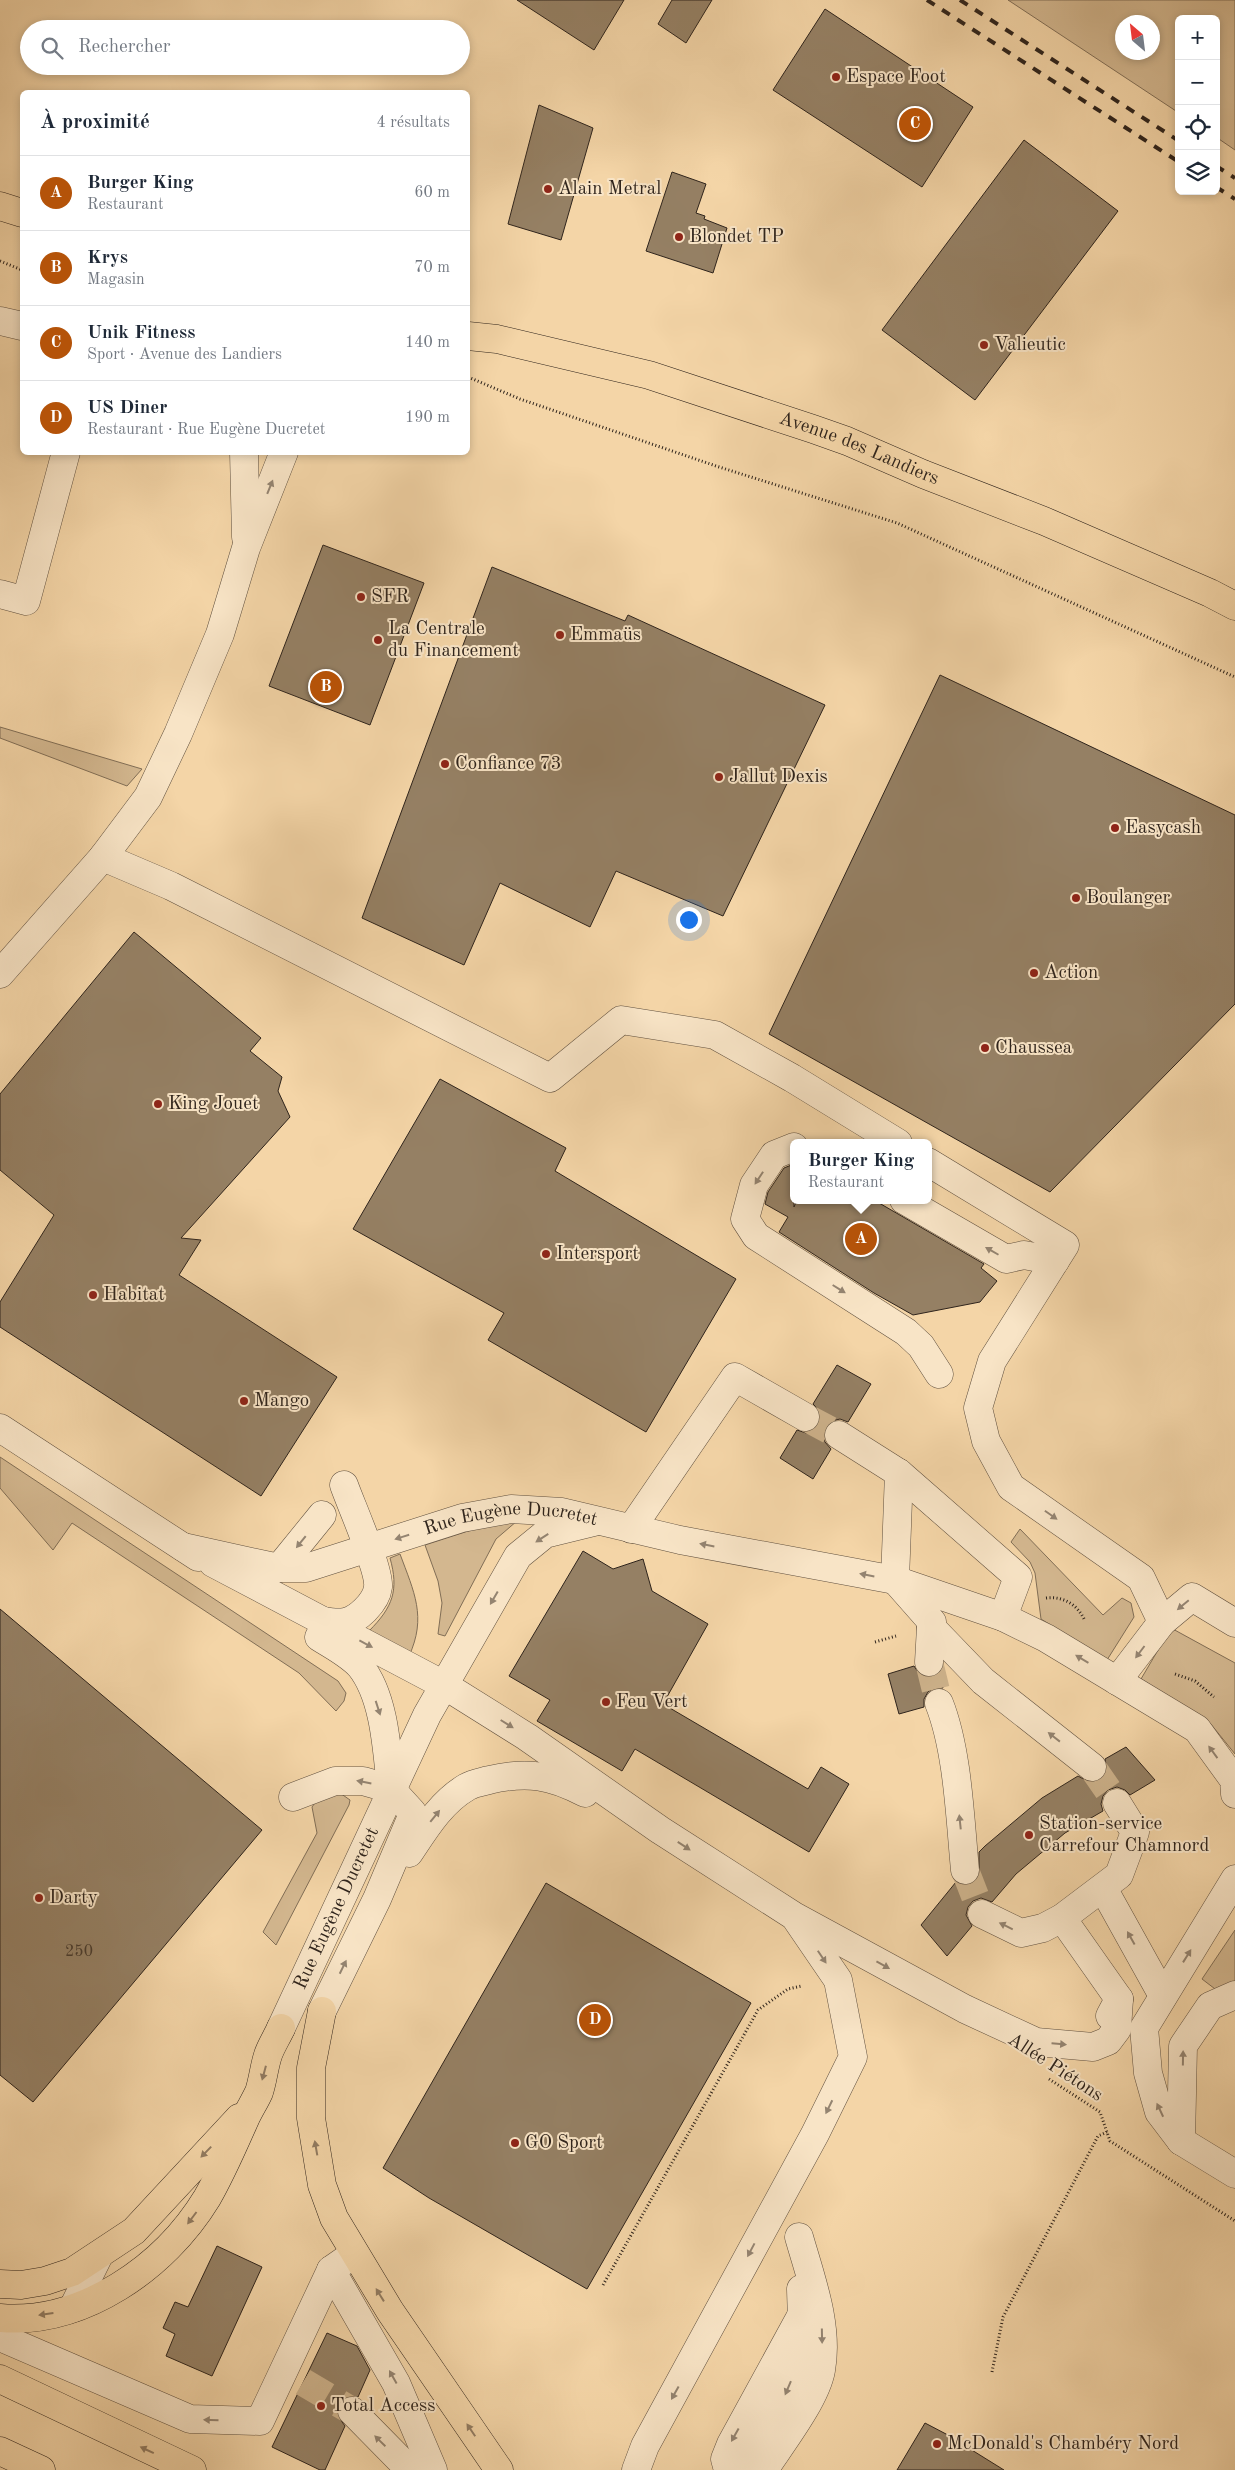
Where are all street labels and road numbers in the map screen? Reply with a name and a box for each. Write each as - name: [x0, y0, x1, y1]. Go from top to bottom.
- street label: Avenue des Landiers: [777, 409, 942, 489]
- street label: Rue Eugène Ducretet: [422, 1499, 599, 1539]
- street label: Rue Eugène Ducretet: [291, 1824, 383, 1992]
- street label: Allée Piétons: [1004, 2030, 1106, 2106]

